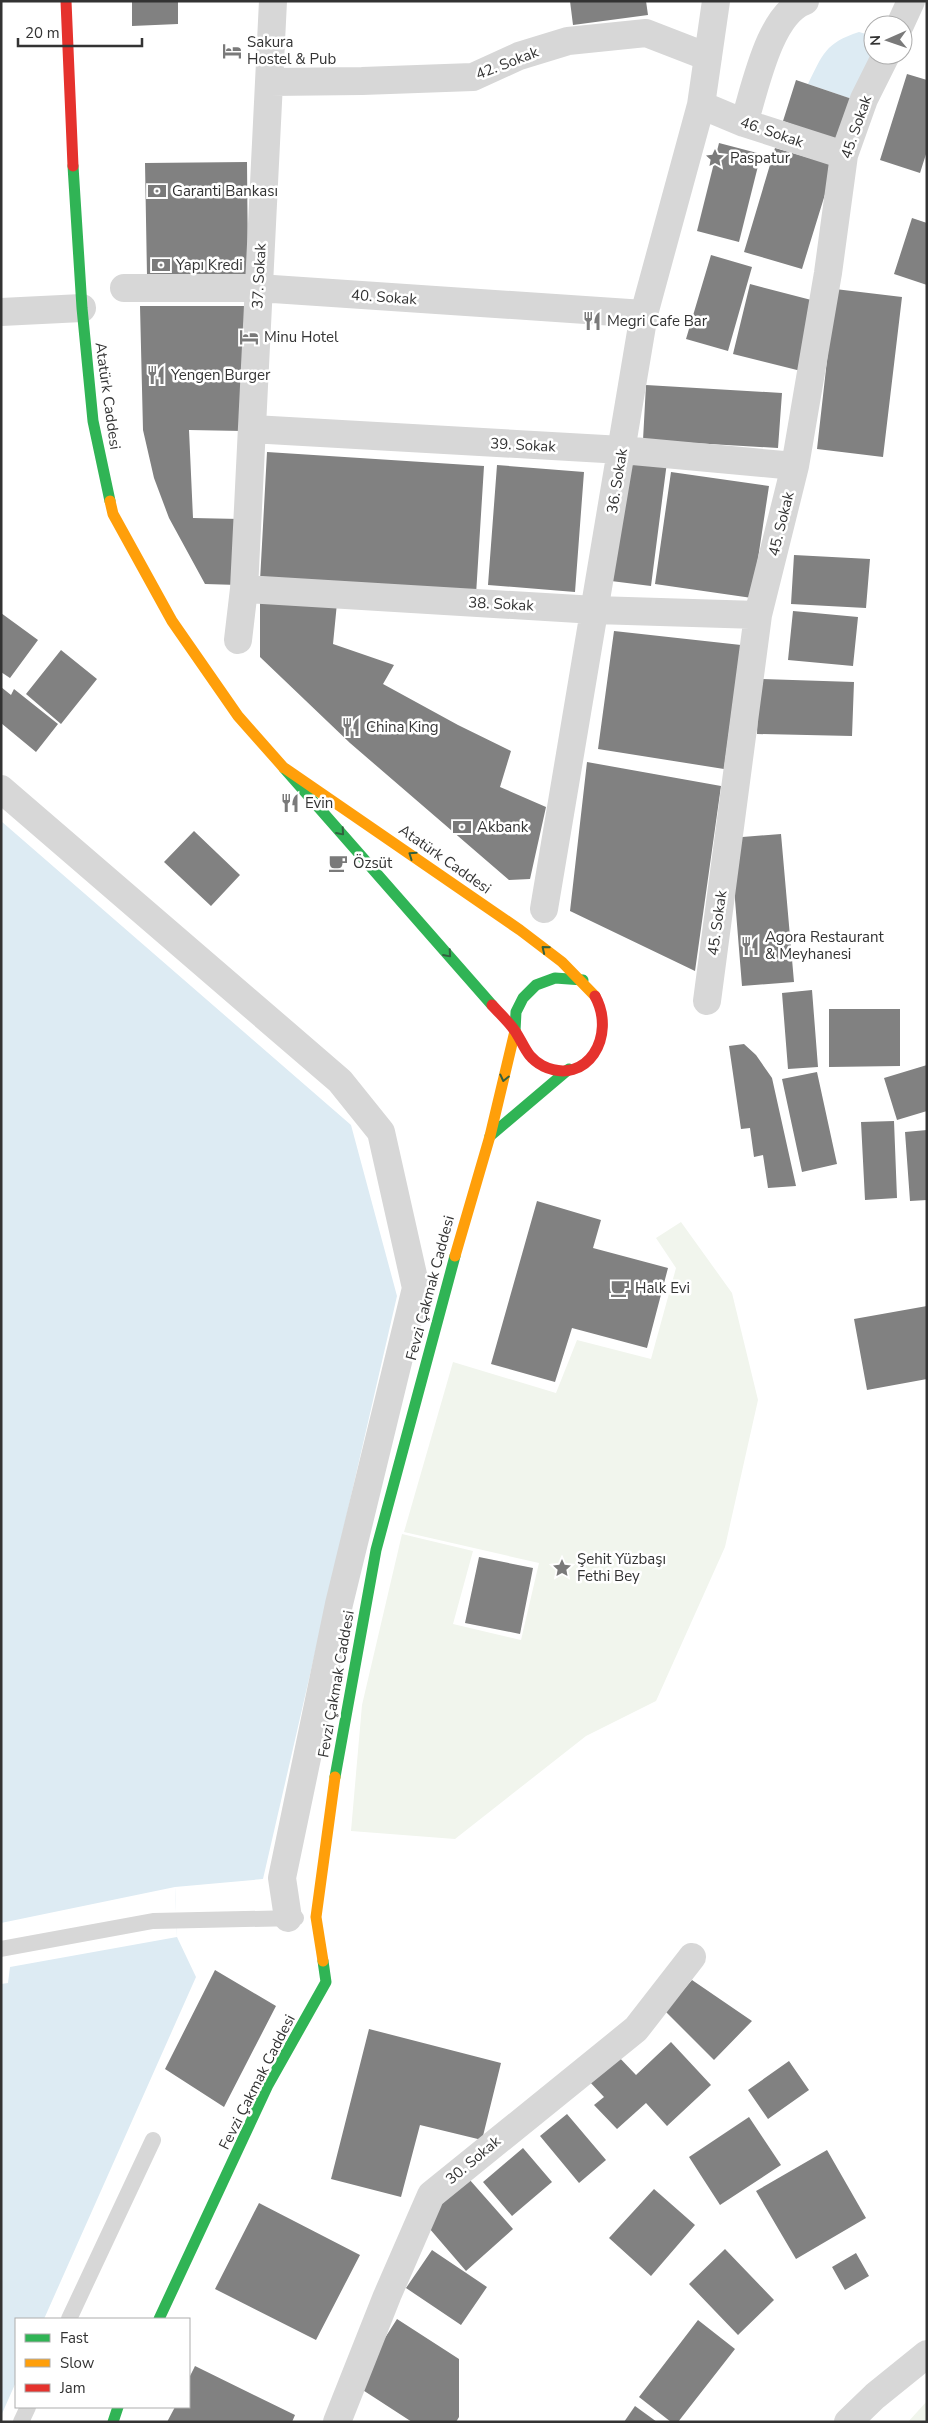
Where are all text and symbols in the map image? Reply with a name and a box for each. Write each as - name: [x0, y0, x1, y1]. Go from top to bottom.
- scale bar: [18, 15, 141, 47]
- north arrow: [863, 15, 913, 65]
- text: 20 m: [25, 23, 60, 43]
- place label: Sakura Hostel & Pub: [247, 32, 336, 69]
- text: N: [866, 35, 885, 46]
- hotel icon: Sakura Hostel & Pub: [221, 40, 243, 62]
- street label: 42. Sokak: [473, 42, 542, 84]
- street label: 45. Sokak: [836, 92, 876, 161]
- street label: 46. Sokak: [738, 112, 807, 152]
- place icon: Paspatur: [704, 147, 726, 169]
- place label: Paspatur: [730, 148, 791, 168]
- bank icon: Garanti Bankası: [146, 180, 168, 202]
- place label: Garanti Bankası: [172, 181, 278, 201]
- street label: 37. Sokak: [247, 242, 271, 309]
- bank icon: Yapı Kredi: [150, 254, 172, 276]
- place label: Yapı Kredi: [175, 255, 243, 275]
- street label: 40. Sokak: [351, 285, 418, 309]
- restaurant icon: Megri Cafe Bar: [581, 310, 603, 332]
- place label: Megri Cafe Bar: [607, 311, 708, 331]
- hotel icon: Minu Hotel: [238, 326, 260, 348]
- place label: Minu Hotel: [264, 327, 339, 347]
- street label: Atatürk Caddesi: [91, 341, 125, 451]
- restaurant icon: Yengen Burger: [145, 364, 167, 386]
- place label: Yengen Burger: [170, 365, 271, 385]
- street label: 39. Sokak: [490, 433, 557, 457]
- street label: 36. Sokak: [602, 446, 632, 515]
- street label: 45. Sokak: [763, 489, 799, 558]
- street label: 38. Sokak: [468, 592, 535, 616]
- restaurant icon: China King: [340, 716, 362, 738]
- place label: China King: [366, 717, 439, 737]
- restaurant icon: Evin: [279, 792, 301, 814]
- place label: Evin: [305, 793, 333, 813]
- bank icon: Akbank: [451, 816, 473, 838]
- place label: Akbank: [477, 817, 529, 837]
- street label: Atatürk Caddesi: [395, 820, 495, 898]
- one-way arrow: [335, 826, 344, 835]
- cafe icon: Özsüt: [327, 852, 349, 874]
- one-way arrow: [408, 852, 418, 861]
- place label: Özsüt: [353, 853, 393, 873]
- street label: 45. Sokak: [703, 889, 732, 957]
- place label: Agora Restaurant & Meyhanesi: [765, 927, 884, 964]
- restaurant icon: Agora Restaurant & Meyhanesi: [739, 935, 761, 957]
- one-way arrow: [541, 946, 550, 955]
- one-way arrow: [442, 949, 451, 958]
- one-way arrow: [499, 1074, 510, 1083]
- street label: Fevzi Çakmak Caddesi: [401, 1213, 459, 1363]
- cafe icon: Halk Evi: [609, 1277, 631, 1299]
- place label: Halk Evi: [635, 1278, 690, 1298]
- place label: Şehit Yüzbaşı Fethi Bey: [577, 1549, 666, 1586]
- place icon: Şehit Yüzbaşı Fethi Bey: [551, 1557, 573, 1579]
- street label: Fevzi Çakmak Caddesi: [313, 1609, 359, 1759]
- street label: Fevzi Çakmak Caddesi: [214, 2011, 300, 2153]
- street label: 30. Sokak: [441, 2131, 505, 2189]
- legend: [15, 2318, 190, 2408]
- text: Fast: [60, 2328, 89, 2348]
- text: Slow: [60, 2353, 95, 2373]
- text: Jam: [59, 2378, 86, 2398]

